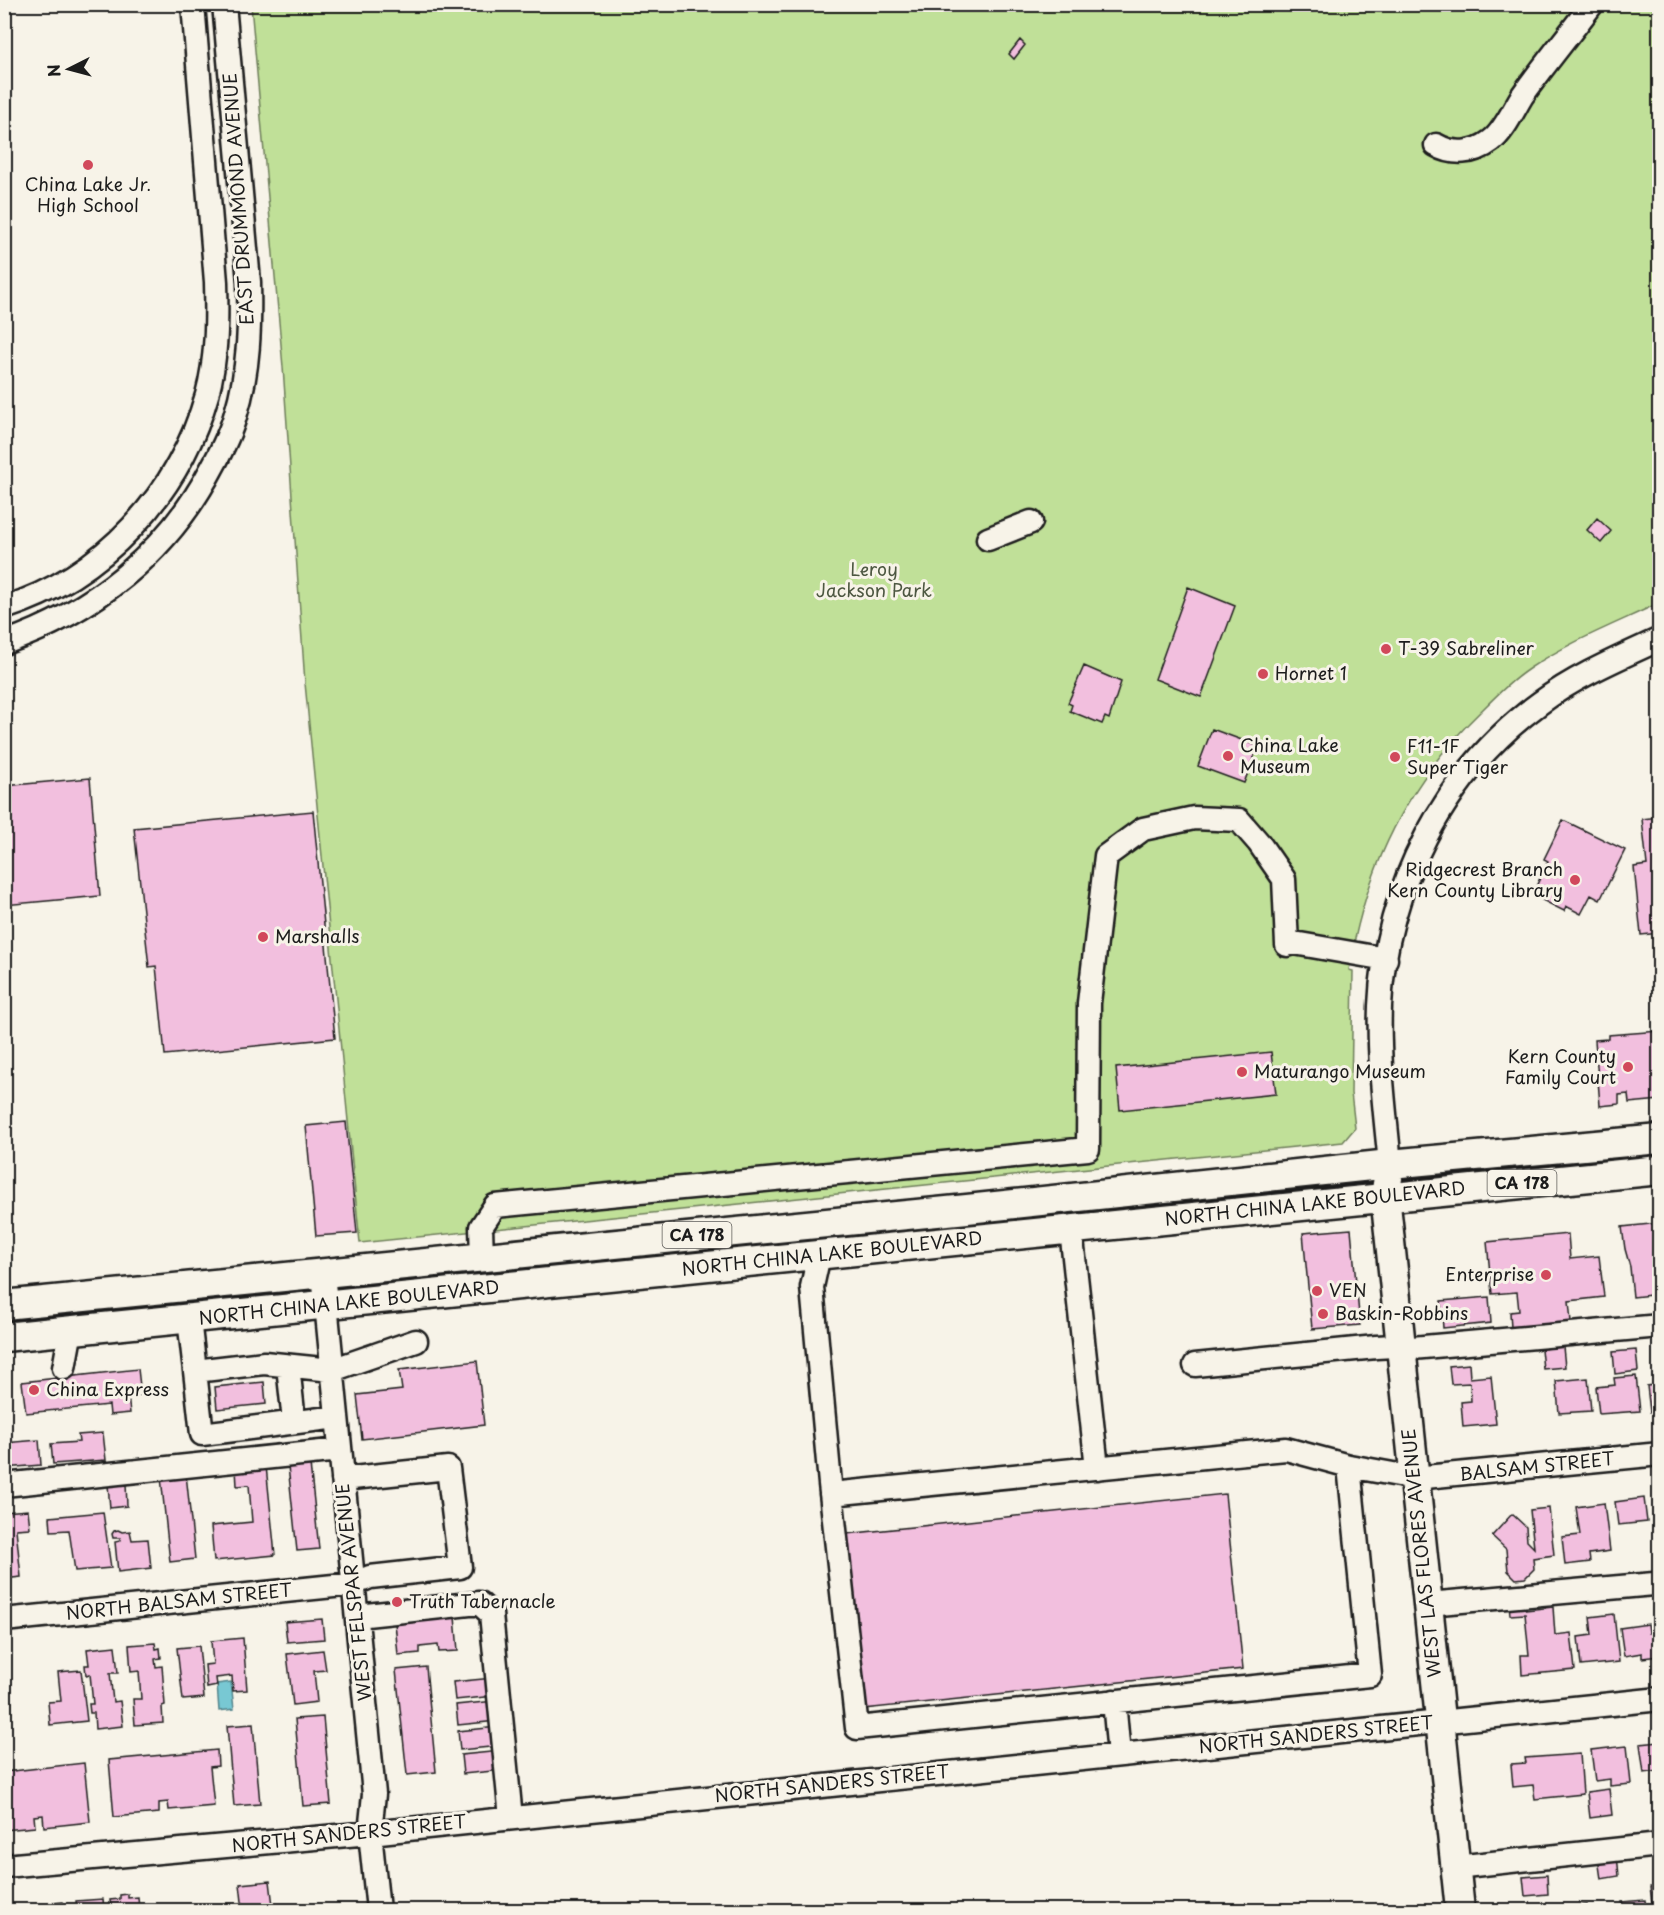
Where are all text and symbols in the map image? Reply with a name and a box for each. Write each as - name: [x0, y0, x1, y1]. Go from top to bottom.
- north arrow: [39, 39, 99, 99]
- text: N: [40, 63, 66, 78]
- street label: EAST DRUMMOND AVENUE: [215, 72, 260, 326]
- marker: China Lake Jr. High School: [81, 158, 95, 172]
- place label: China Lake Jr. High School: [25, 170, 151, 218]
- park label: Leroy Jackson Park: [816, 555, 932, 603]
- place label: T-39 Sabreliner: [1398, 634, 1534, 661]
- marker: T-39 Sabreliner: [1379, 642, 1393, 656]
- place label: Hornet 1: [1275, 659, 1347, 686]
- marker: Hornet 1: [1256, 667, 1270, 681]
- place label: China Lake Museum: [1240, 731, 1339, 779]
- place label: F11-1F Super Tiger: [1407, 732, 1509, 780]
- marker: China Lake Museum: [1221, 749, 1235, 763]
- marker: F11-1F Super Tiger: [1388, 750, 1402, 764]
- place label: Ridgecrest Branch Kern County Library: [1387, 855, 1563, 903]
- marker: Ridgecrest Branch Kern County Library: [1568, 873, 1582, 887]
- place label: Marshalls: [275, 922, 360, 949]
- marker: Marshalls: [256, 930, 270, 944]
- place label: Kern County Family Court: [1505, 1042, 1616, 1090]
- place label: Maturango Museum: [1254, 1057, 1426, 1084]
- marker: Kern County Family Court: [1621, 1060, 1635, 1074]
- marker: Maturango Museum: [1235, 1065, 1249, 1079]
- road number: CA 178: [1488, 1170, 1556, 1196]
- street label: NORTH CHINA LAKE BOULEVARD: [1163, 1173, 1466, 1232]
- road number: CA 178: [662, 1222, 732, 1248]
- street label: NORTH CHINA LAKE BOULEVARD: [680, 1223, 983, 1282]
- place label: Enterprise: [1445, 1260, 1534, 1287]
- marker: Enterprise: [1539, 1268, 1553, 1282]
- street label: NORTH CHINA LAKE BOULEVARD: [197, 1272, 500, 1331]
- place label: VEN: [1329, 1276, 1367, 1303]
- marker: VEN: [1310, 1284, 1324, 1298]
- place label: Baskin-Robbins: [1335, 1299, 1468, 1326]
- marker: Baskin-Robbins: [1316, 1307, 1330, 1321]
- place label: China Express: [46, 1375, 169, 1402]
- marker: China Express: [27, 1383, 41, 1397]
- street label: WEST LAS FLORES AVENUE: [1394, 1427, 1447, 1679]
- street label: BALSAM STREET: [1458, 1444, 1616, 1487]
- street label: WEST FELSPAR AVENUE: [328, 1482, 377, 1702]
- street label: NORTH BALSAM STREET: [65, 1575, 294, 1626]
- place label: Truth Tabernacle: [409, 1587, 556, 1614]
- marker: Truth Tabernacle: [390, 1595, 404, 1609]
- street label: NORTH SANDERS STREET: [1197, 1708, 1435, 1759]
- street label: NORTH SANDERS STREET: [713, 1757, 951, 1808]
- street label: NORTH SANDERS STREET: [230, 1807, 468, 1858]

